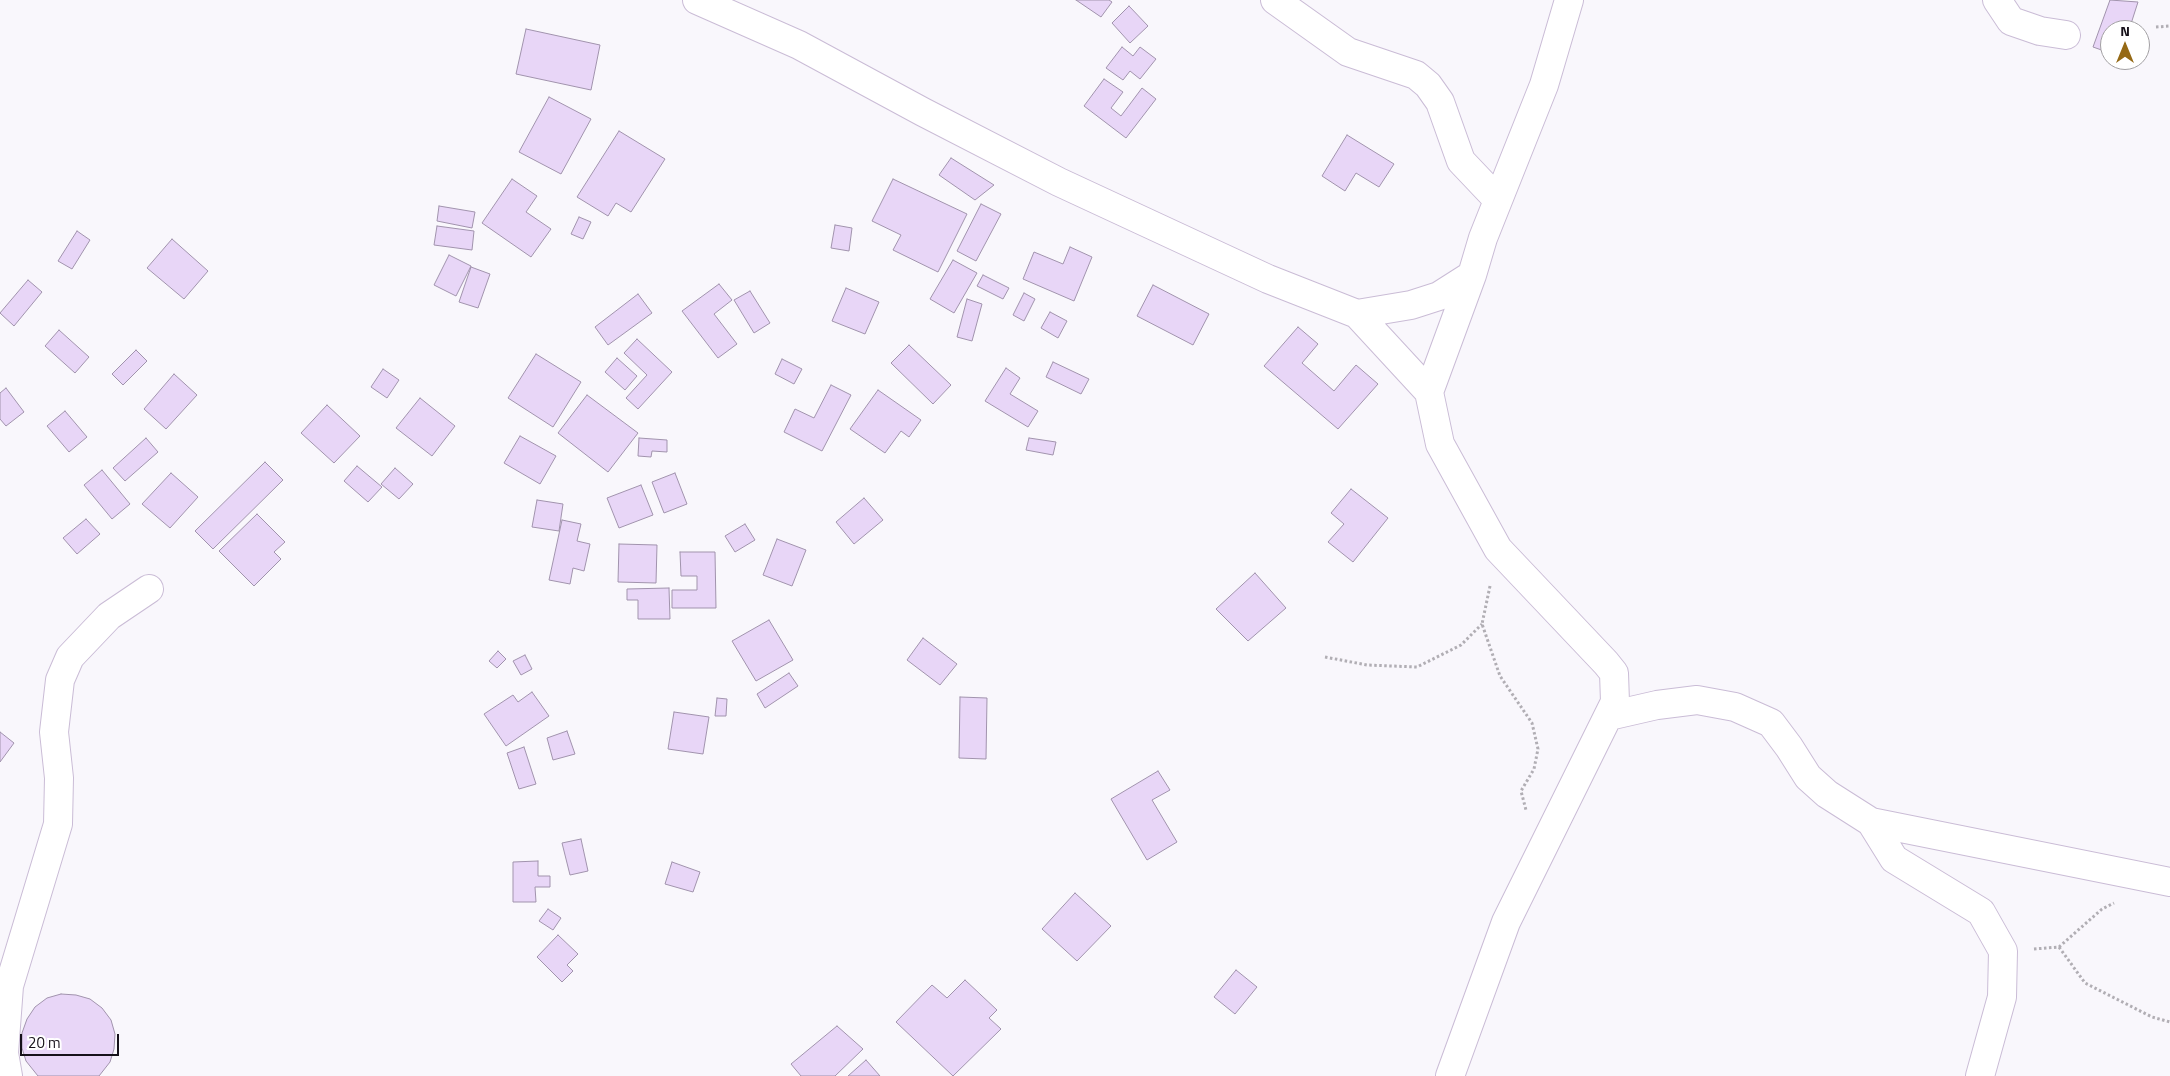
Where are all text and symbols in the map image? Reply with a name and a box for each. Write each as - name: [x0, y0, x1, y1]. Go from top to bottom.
- north arrow: [2100, 20, 2150, 70]
- text: N: [2120, 20, 2130, 41]
- scale bar: [22, 1024, 121, 1056]
- text: 20 m: [28, 1031, 61, 1054]

